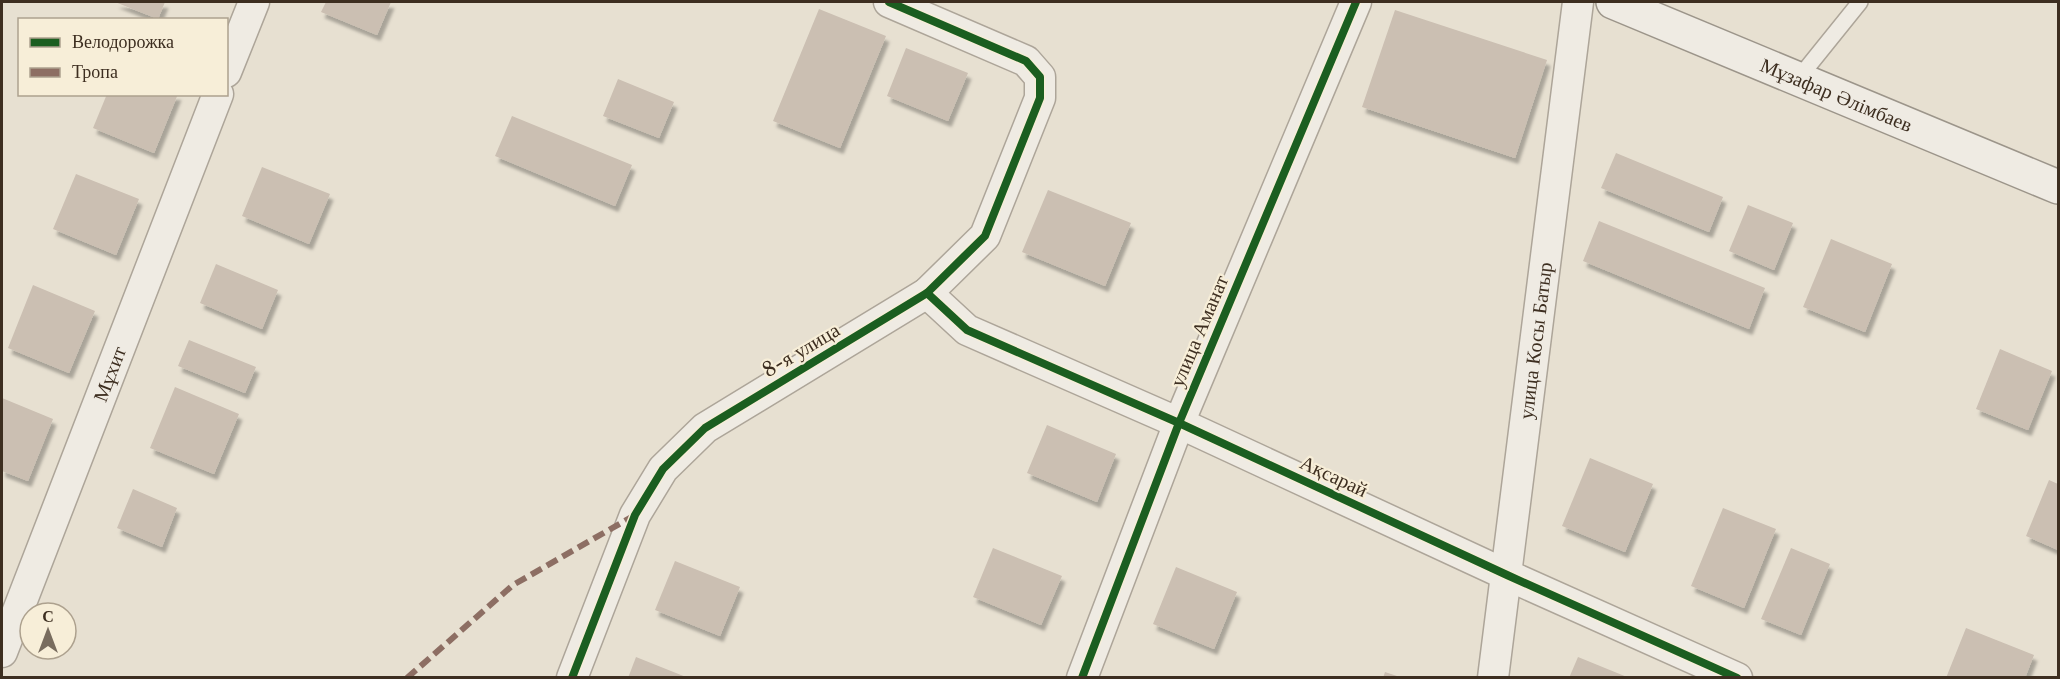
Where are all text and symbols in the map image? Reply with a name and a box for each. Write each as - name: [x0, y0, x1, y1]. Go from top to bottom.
- legend: [18, 18, 228, 96]
- text: Велодорожка: [72, 31, 174, 53]
- street label: Мұзафар Әлімбаев: [1757, 53, 1916, 137]
- text: Тропа: [72, 61, 118, 83]
- street label: улица Косы Батыр: [1514, 261, 1557, 421]
- street label: улица Аманат: [1165, 271, 1233, 390]
- street label: 8-я улица: [758, 318, 844, 382]
- street label: Мұхит: [88, 343, 131, 405]
- street label: Ақсарай: [1296, 450, 1372, 502]
- north arrow: [18, 601, 78, 661]
- text: С: [42, 606, 54, 626]

